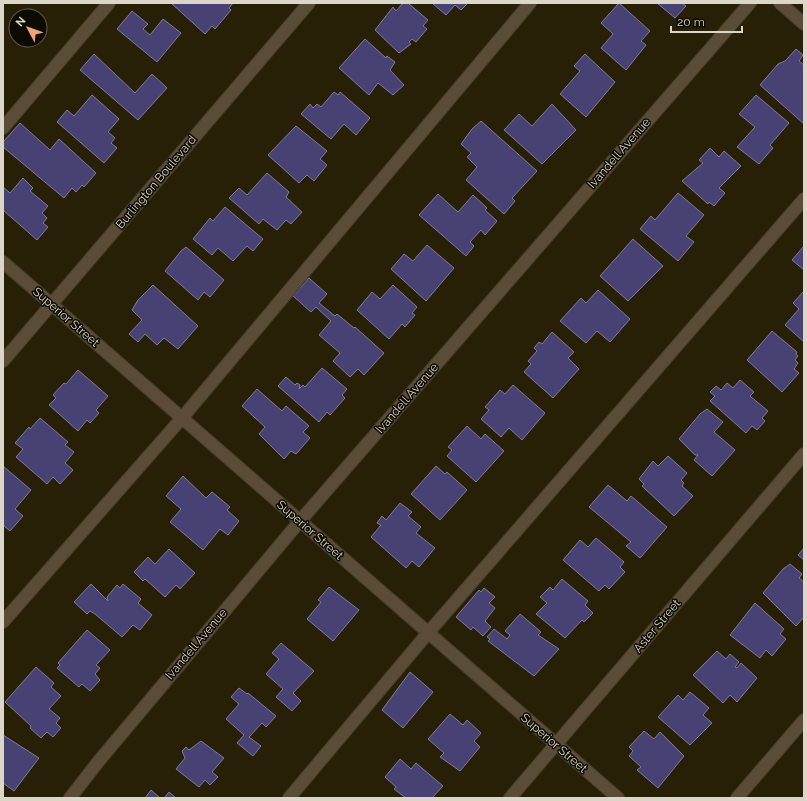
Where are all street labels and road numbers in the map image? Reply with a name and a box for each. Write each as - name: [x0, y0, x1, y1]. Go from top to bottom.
- street label: Ivandell Avenue: [585, 115, 653, 191]
- street label: Burlington Boulevard: [113, 133, 199, 231]
- street label: Superior Street: [30, 284, 102, 350]
- street label: Ivandell Avenue: [373, 360, 441, 436]
- street label: Superior Street: [274, 497, 346, 563]
- street label: Aster Street: [631, 597, 683, 655]
- street label: Ivandell Avenue: [162, 606, 230, 682]
- street label: Superior Street: [518, 710, 590, 776]

